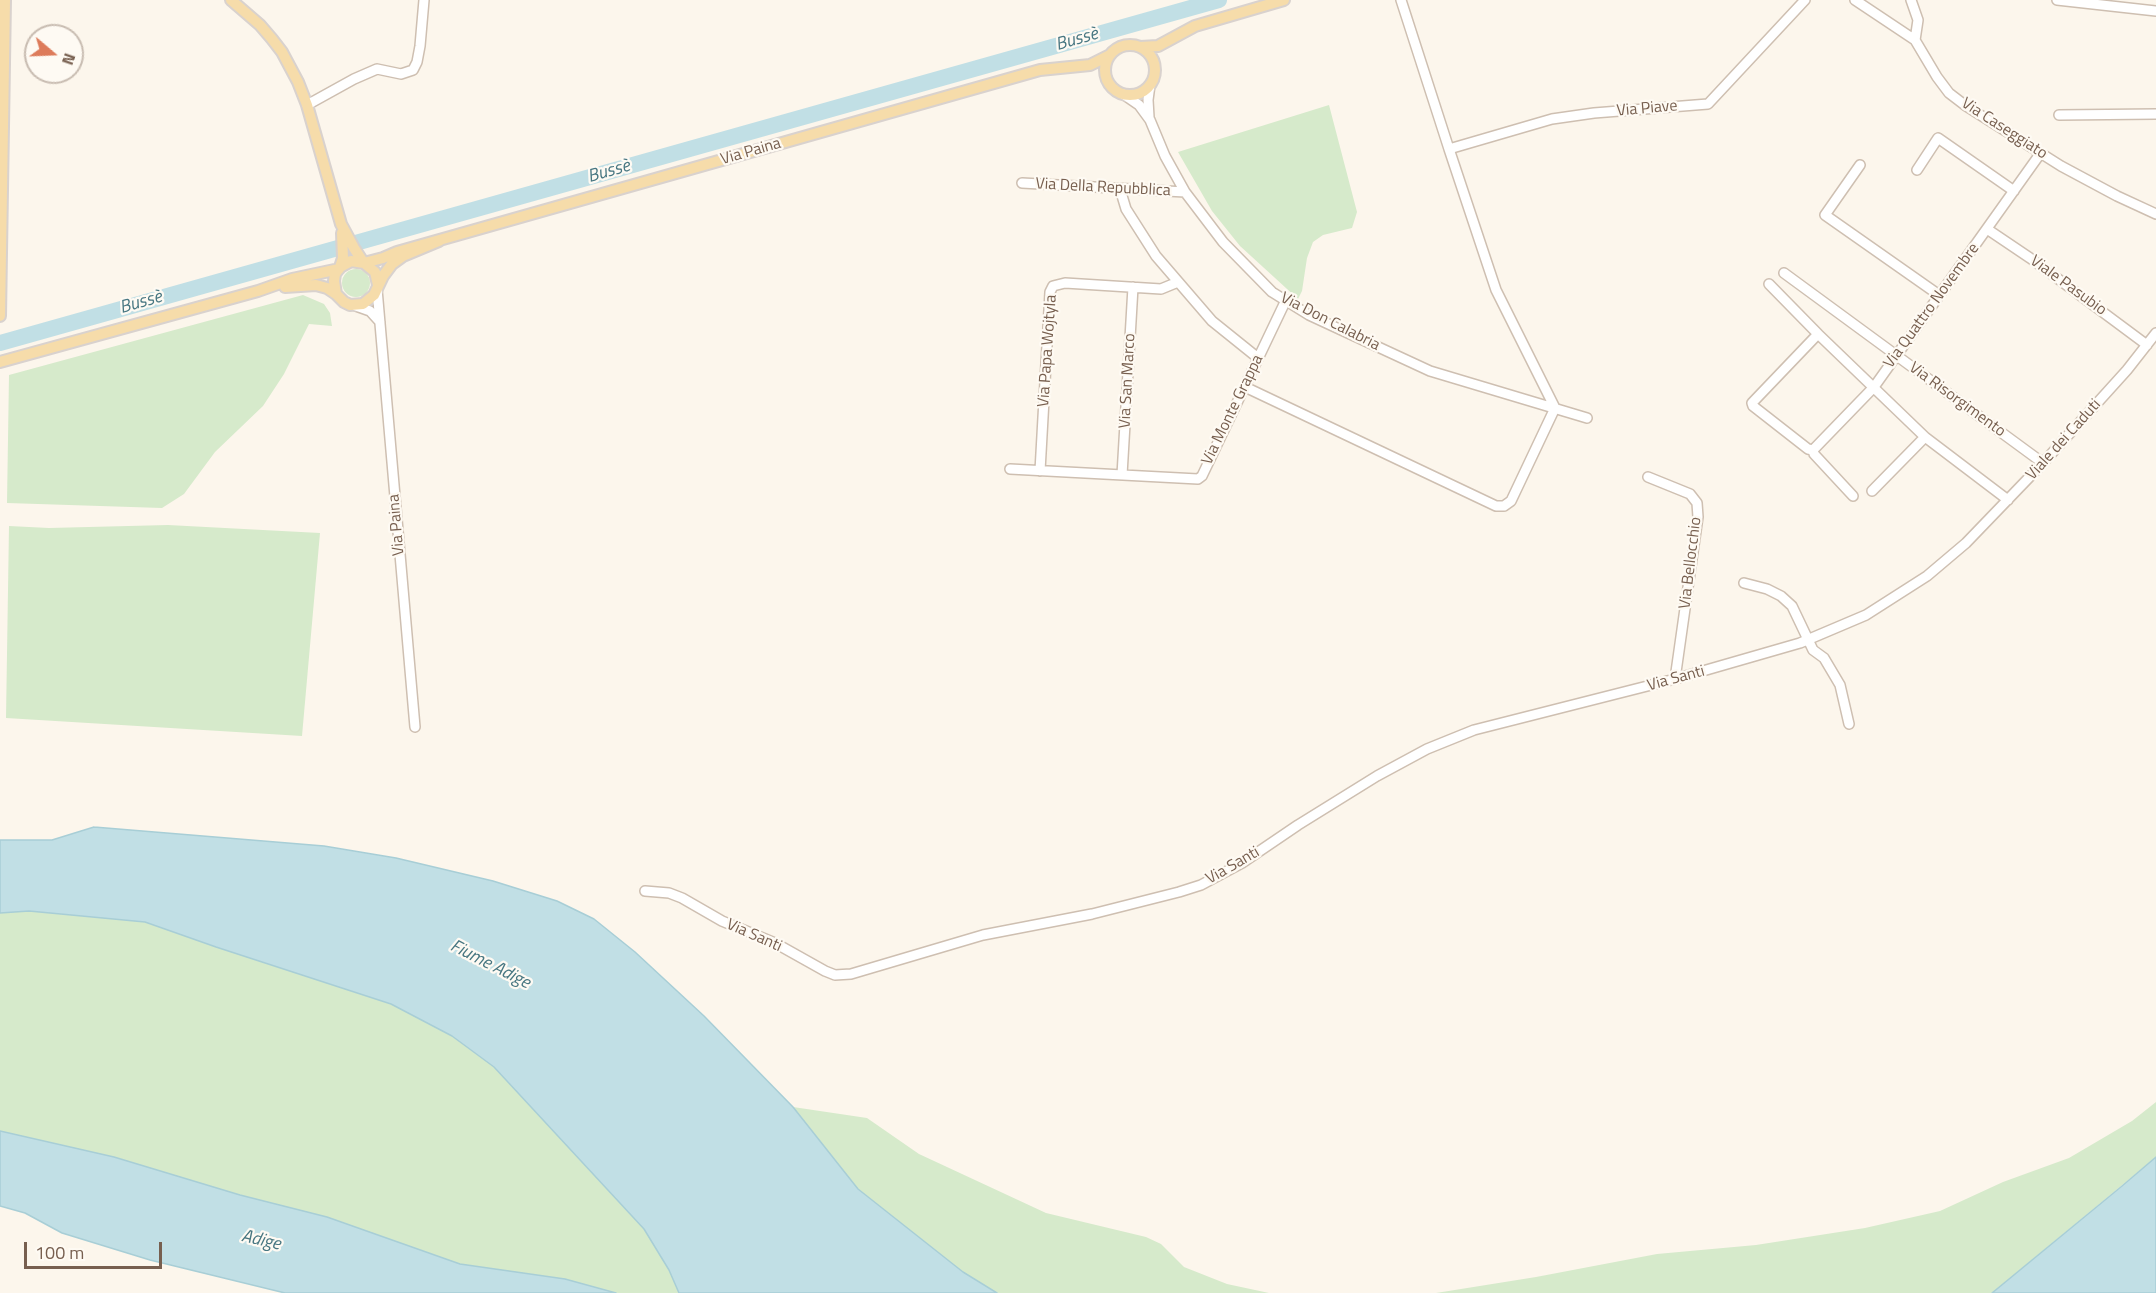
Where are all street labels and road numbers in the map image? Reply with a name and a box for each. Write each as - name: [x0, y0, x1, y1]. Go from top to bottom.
- street label: Via Caseggiato: [1957, 94, 2051, 164]
- street label: Via Piave: [1616, 97, 1678, 121]
- street label: Via Paina: [719, 134, 783, 170]
- street label: Via Della Repubblica: [1035, 175, 1171, 201]
- street label: Via Quattro Novembre: [1880, 240, 1984, 372]
- street label: Viale Pasubio: [2026, 252, 2110, 320]
- street label: Via Don Calabria: [1277, 289, 1383, 355]
- street label: Via Papa Wojtyla: [1034, 294, 1062, 408]
- street label: Via San Marco: [1116, 333, 1140, 429]
- street label: Via Monte Grappa: [1198, 352, 1268, 468]
- street label: Via Risorgimento: [1905, 358, 2009, 442]
- street label: Viale dei Caduti: [2023, 395, 2105, 485]
- street label: Via Paina: [385, 493, 409, 557]
- street label: Via Bellocchio: [1676, 516, 1706, 610]
- street label: Via Santi: [1645, 662, 1707, 696]
- street label: Via Santi: [1203, 843, 1263, 889]
- street label: Via Santi: [723, 915, 785, 957]

